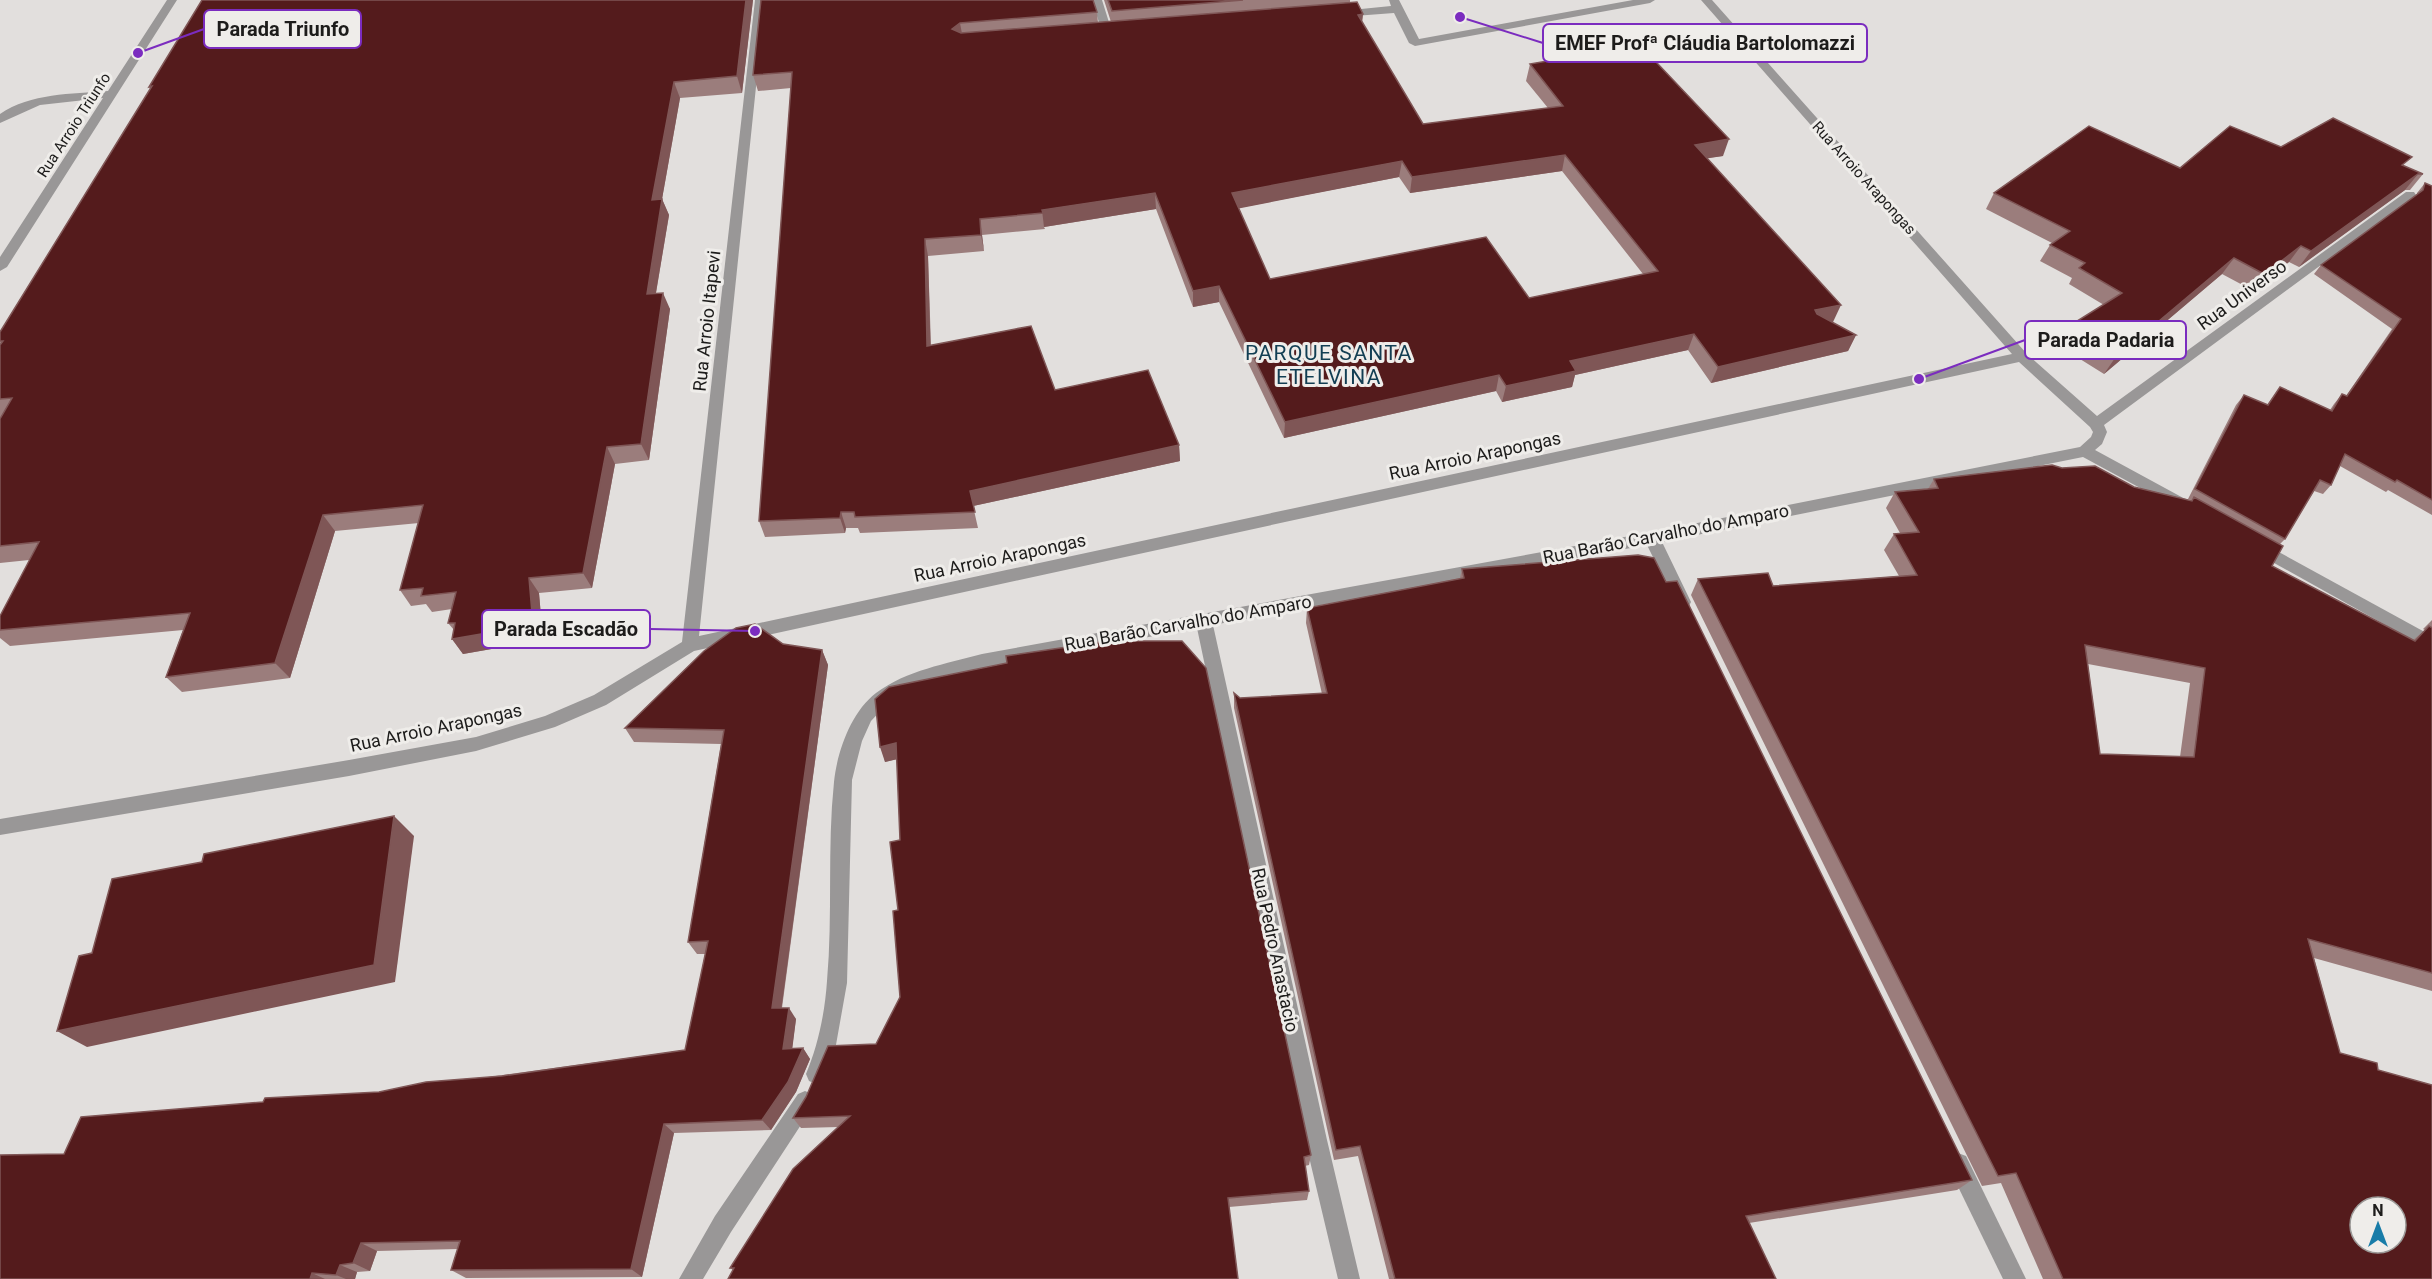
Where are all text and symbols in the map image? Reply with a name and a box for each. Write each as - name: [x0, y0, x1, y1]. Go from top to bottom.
- callout: Parada Triunfo: [204, 10, 361, 48]
- text: Parada Triunfo: [217, 17, 349, 41]
- callout: EMEF Profª Cláudia Bartolomazzi: [1543, 24, 1867, 62]
- text: EMEF Profª Cláudia Bartolomazzi: [1555, 31, 1855, 55]
- street label: Rua Arroio Triunfo: [34, 69, 114, 181]
- street label: Rua Arroio Arapongas: [1808, 118, 1920, 238]
- street label: Rua Arroio Itapevi: [689, 249, 724, 392]
- street label: Rua Universo: [2193, 255, 2290, 334]
- callout: Parada Padaria: [2025, 321, 2186, 359]
- text: Parada Padaria: [2038, 328, 2175, 352]
- district label: PARQUE SANTA ETELVINA: [1245, 341, 1413, 389]
- street label: Rua Arroio Arapongas: [1387, 427, 1563, 484]
- street label: Rua Barão Carvalho do Amparo: [1541, 499, 1791, 568]
- street label: Rua Arroio Arapongas: [912, 529, 1088, 586]
- street label: Rua Barão Carvalho do Amparo: [1063, 590, 1313, 655]
- callout: Parada Escadão: [482, 610, 650, 648]
- text: Parada Escadão: [494, 617, 638, 641]
- street label: Rua Arroio Arapongas: [348, 699, 524, 756]
- street label: Rua Pedro Anastacio: [1248, 866, 1303, 1034]
- north arrow: [2348, 1195, 2408, 1255]
- text: N: [2372, 1201, 2384, 1220]

